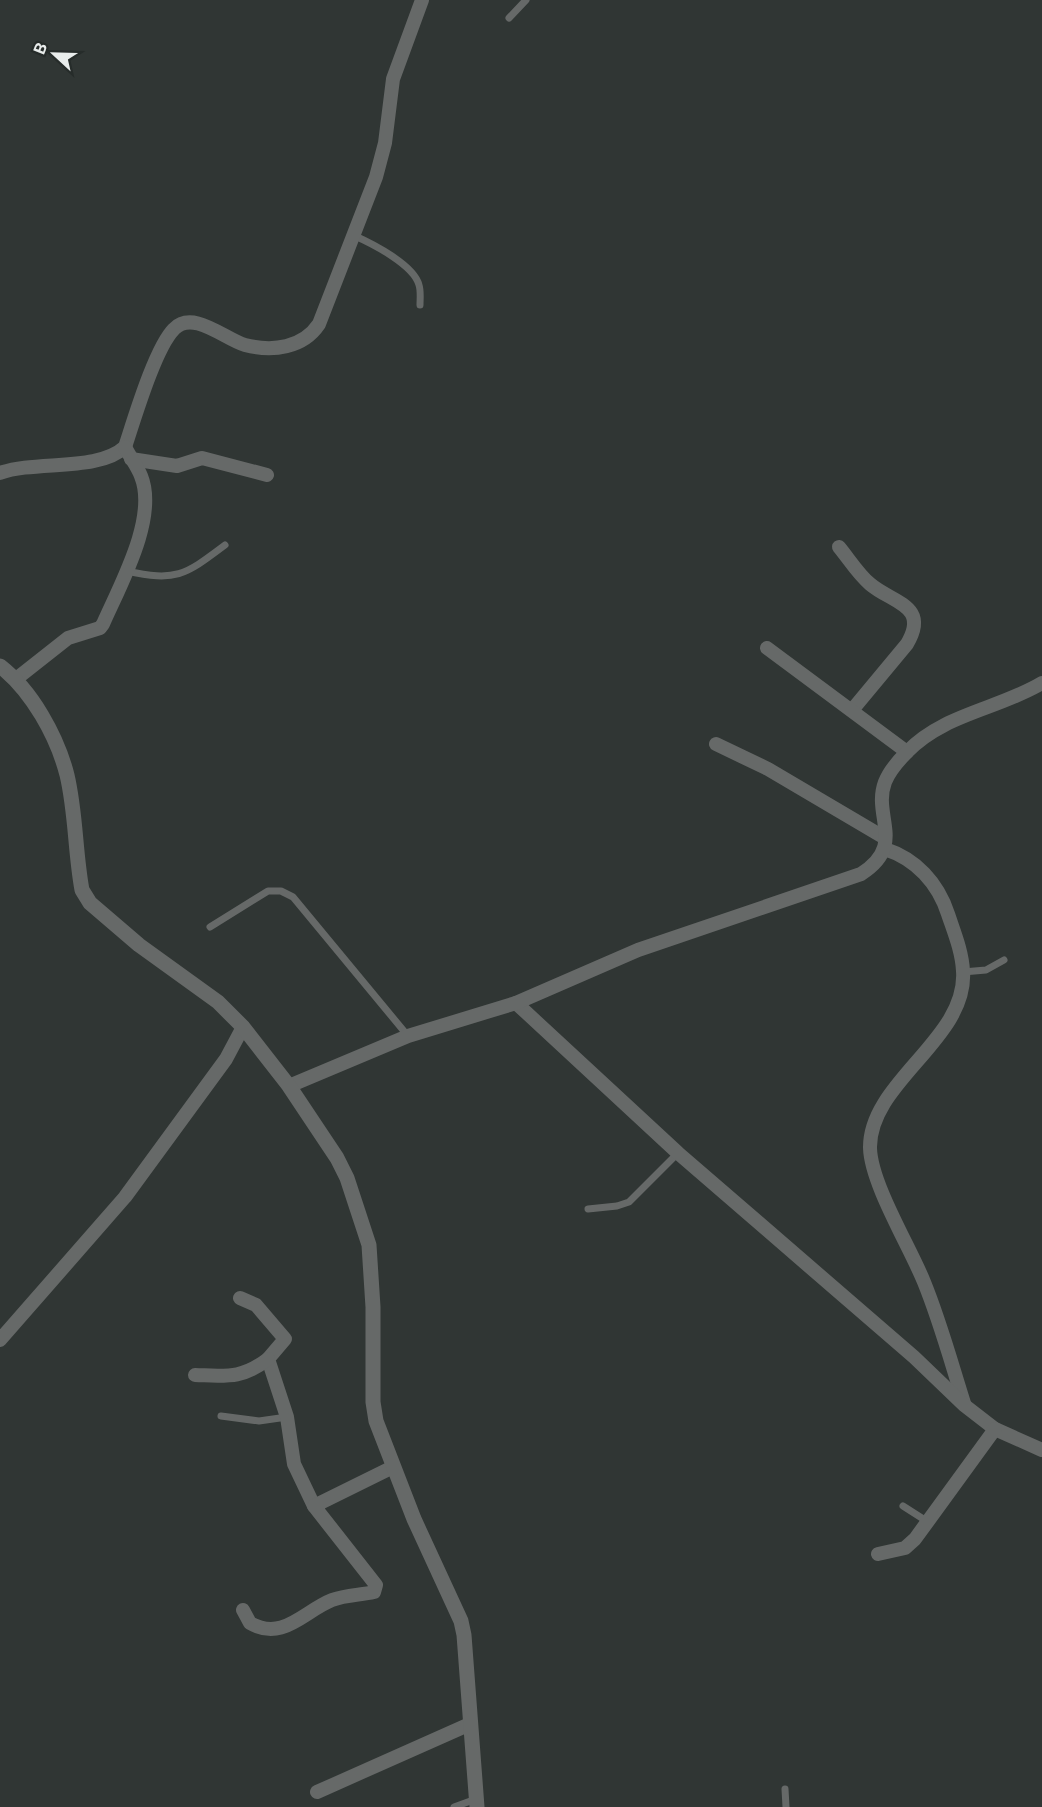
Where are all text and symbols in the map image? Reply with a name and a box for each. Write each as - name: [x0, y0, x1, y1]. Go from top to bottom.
- north arrow: [24, 24, 84, 84]
- text: B: [30, 40, 51, 57]

